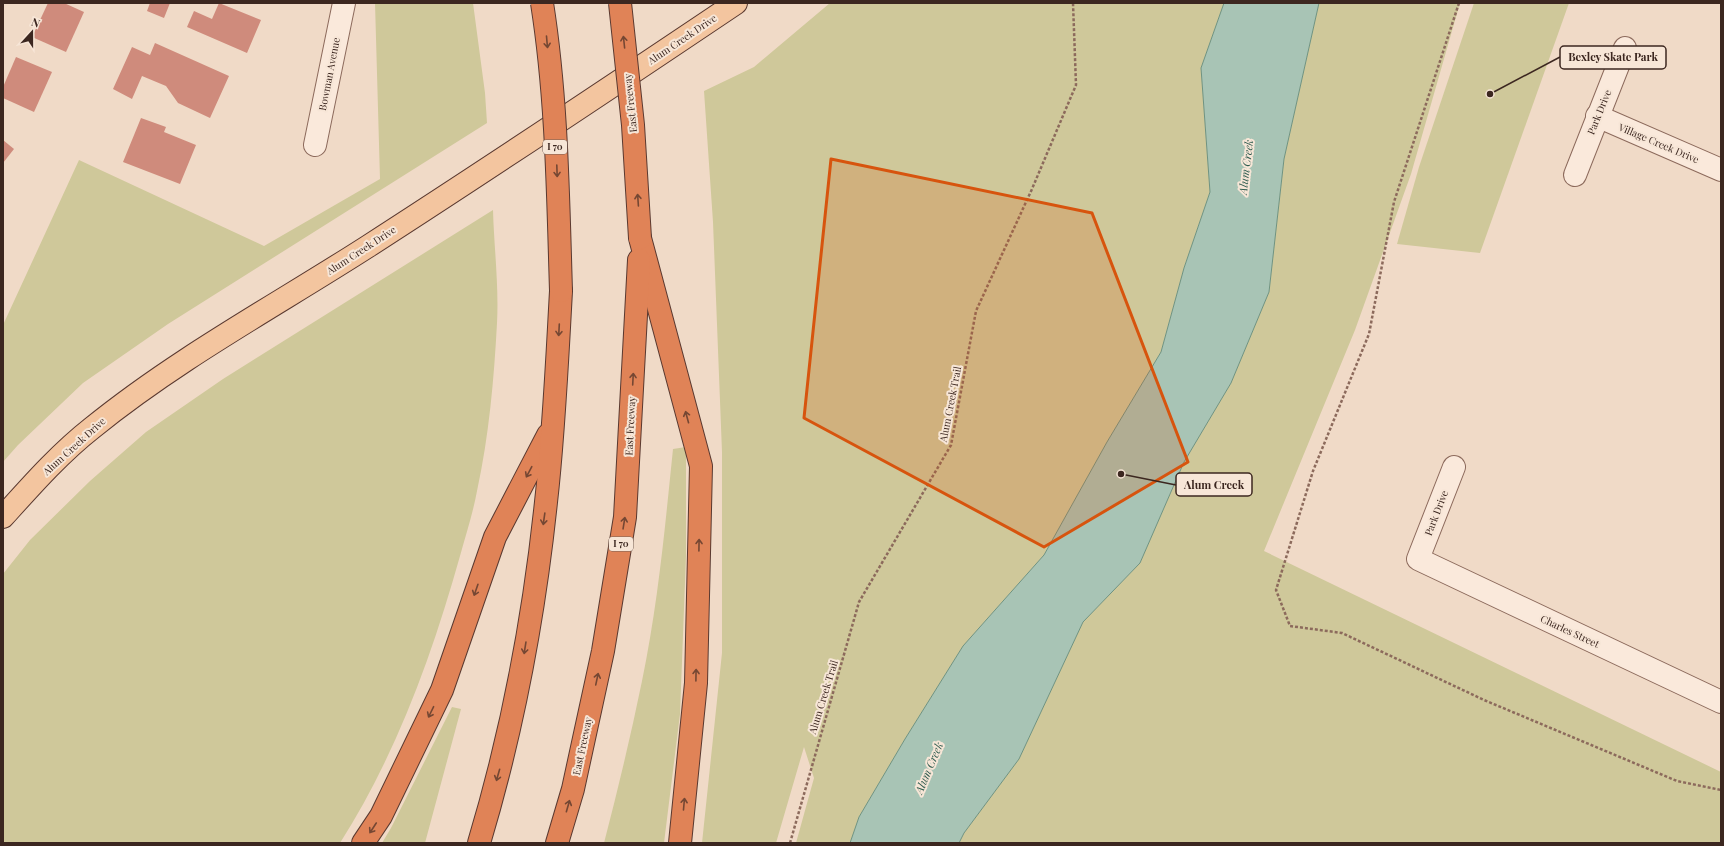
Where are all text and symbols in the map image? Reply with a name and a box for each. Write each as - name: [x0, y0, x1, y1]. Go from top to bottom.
- street label: Alum Creek Drive: [644, 11, 719, 68]
- north arrow: [12, 12, 52, 52]
- text: N: [29, 14, 42, 31]
- one-way arrow: [543, 35, 551, 48]
- street label: Bowman Avenue: [315, 36, 343, 112]
- one-way arrow: [621, 36, 628, 49]
- callout: Bexley Skate Park: [1560, 46, 1666, 69]
- text: Bexley Skate Park: [1568, 49, 1658, 64]
- street label: East Freeway: [620, 73, 640, 133]
- street label: Park Drive: [1584, 87, 1614, 137]
- street label: Village Creek Drive: [1616, 119, 1701, 166]
- water label: Alum Creek: [1235, 138, 1256, 196]
- road number: I 70: [543, 140, 567, 154]
- one-way arrow: [553, 164, 560, 177]
- one-way arrow: [634, 194, 641, 207]
- street label: Alum Creek Drive: [323, 222, 398, 278]
- one-way arrow: [555, 323, 562, 336]
- street label: Alum Creek Trail: [936, 365, 964, 444]
- one-way arrow: [629, 373, 636, 386]
- street label: East Freeway: [621, 396, 639, 456]
- one-way arrow: [683, 410, 691, 423]
- street label: Alum Creek Drive: [39, 414, 108, 479]
- one-way arrow: [525, 465, 532, 477]
- callout: Alum Creek: [1176, 473, 1252, 496]
- text: Alum Creek: [1183, 477, 1245, 492]
- street label: Park Drive: [1421, 488, 1451, 538]
- one-way arrow: [540, 512, 548, 525]
- one-way arrow: [620, 517, 628, 530]
- road number: I 70: [609, 537, 633, 551]
- one-way arrow: [695, 539, 703, 552]
- one-way arrow: [472, 584, 480, 596]
- street label: Charles Street: [1538, 611, 1602, 651]
- one-way arrow: [520, 641, 528, 654]
- street label: Alum Creek Trail: [805, 658, 841, 737]
- one-way arrow: [692, 669, 700, 682]
- one-way arrow: [594, 673, 602, 686]
- one-way arrow: [427, 706, 435, 718]
- street label: East Freeway: [569, 716, 595, 776]
- water label: Alum Creek: [911, 739, 946, 797]
- one-way arrow: [494, 768, 501, 781]
- one-way arrow: [681, 798, 688, 811]
- one-way arrow: [565, 799, 572, 812]
- one-way arrow: [368, 822, 376, 834]

